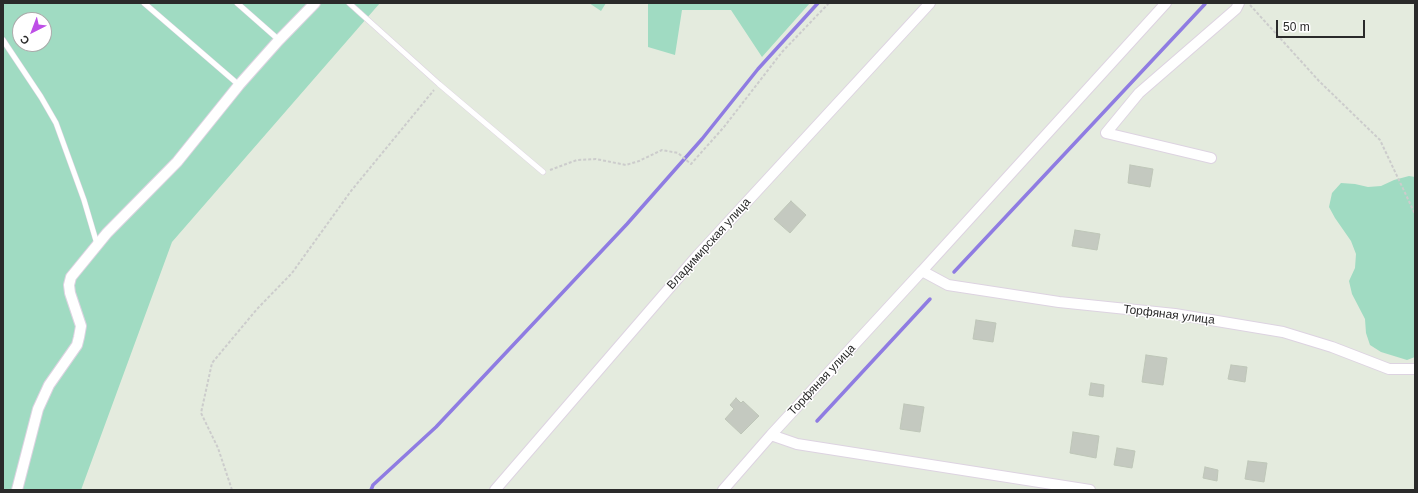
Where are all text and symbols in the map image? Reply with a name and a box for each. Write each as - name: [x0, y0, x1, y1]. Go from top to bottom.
- north arrow: [12, 12, 52, 52]
- scale bar: [1278, 12, 1367, 38]
- text: 50 m: [1283, 20, 1310, 34]
- text: С: [18, 33, 32, 47]
- street label: Владимирская улица: [664, 195, 754, 293]
- street label: Торфяная улица: [1122, 302, 1216, 328]
- street label: Торфяная улица: [785, 341, 859, 419]

